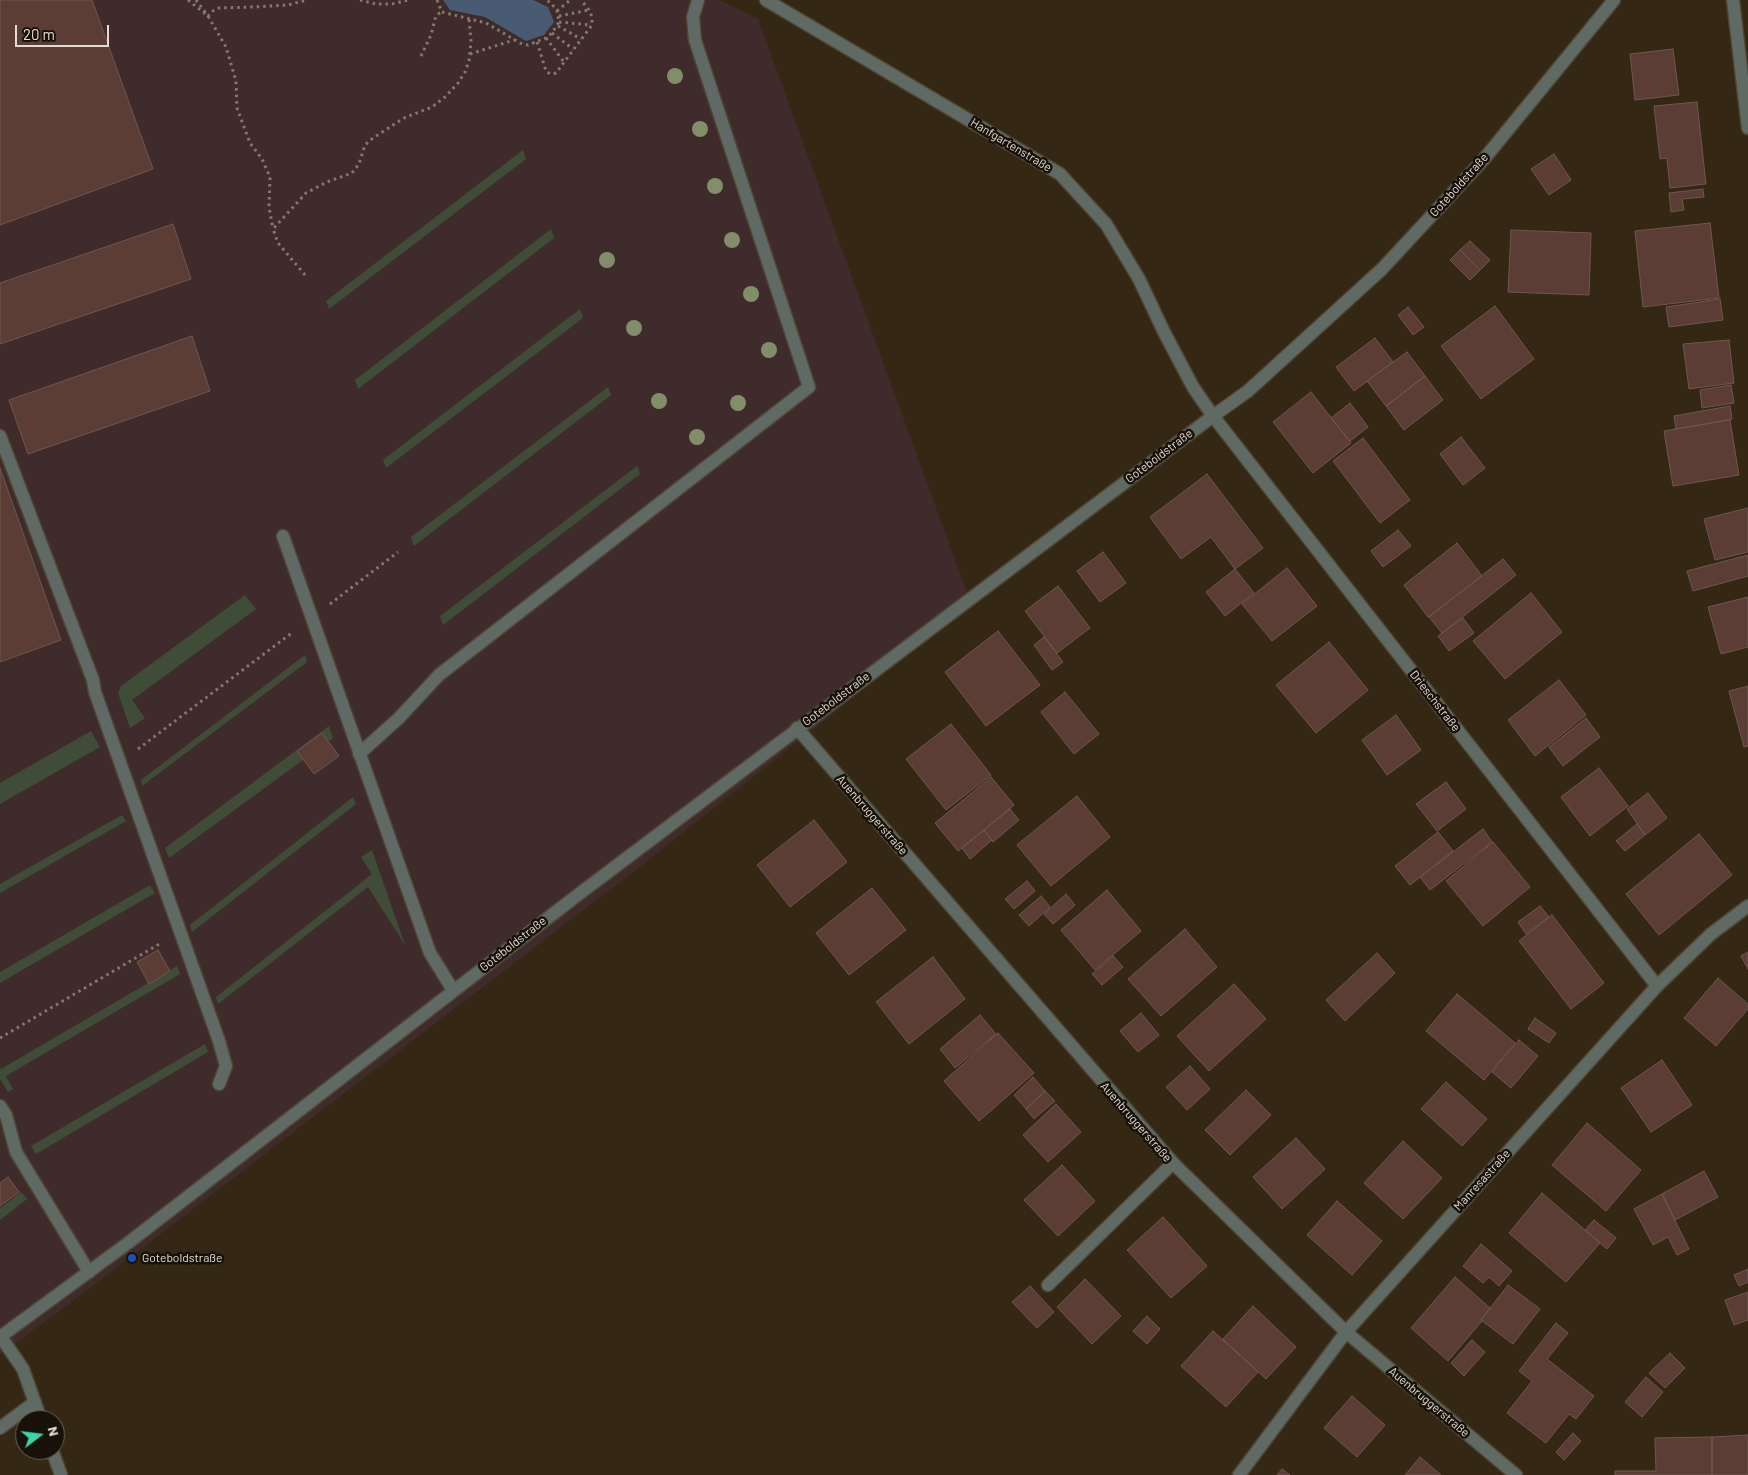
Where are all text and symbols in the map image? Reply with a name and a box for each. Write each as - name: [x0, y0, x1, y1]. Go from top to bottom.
- scale bar: [18, 15, 111, 47]
- text: 20 m: [23, 25, 55, 43]
- street label: Hanfgartenstraße: [968, 115, 1054, 175]
- street label: Goteboldstraße: [1427, 150, 1491, 220]
- street label: Goteboldstraße: [1123, 426, 1195, 486]
- street label: Drieschstraße: [1407, 668, 1463, 734]
- street label: Goteboldstraße: [800, 669, 872, 729]
- street label: Auenbruggerstraße: [833, 772, 911, 858]
- street label: Goteboldstraße: [477, 914, 549, 974]
- street label: Auenbruggerstraße: [1097, 1079, 1175, 1165]
- street label: Manresastraße: [1451, 1146, 1513, 1214]
- place label: Goteboldstraße: [142, 1251, 222, 1265]
- marker: Goteboldstraße: [126, 1252, 138, 1264]
- street label: Auenbruggerstraße: [1386, 1364, 1472, 1440]
- north arrow: [15, 1410, 65, 1460]
- text: N: [45, 1425, 63, 1438]

